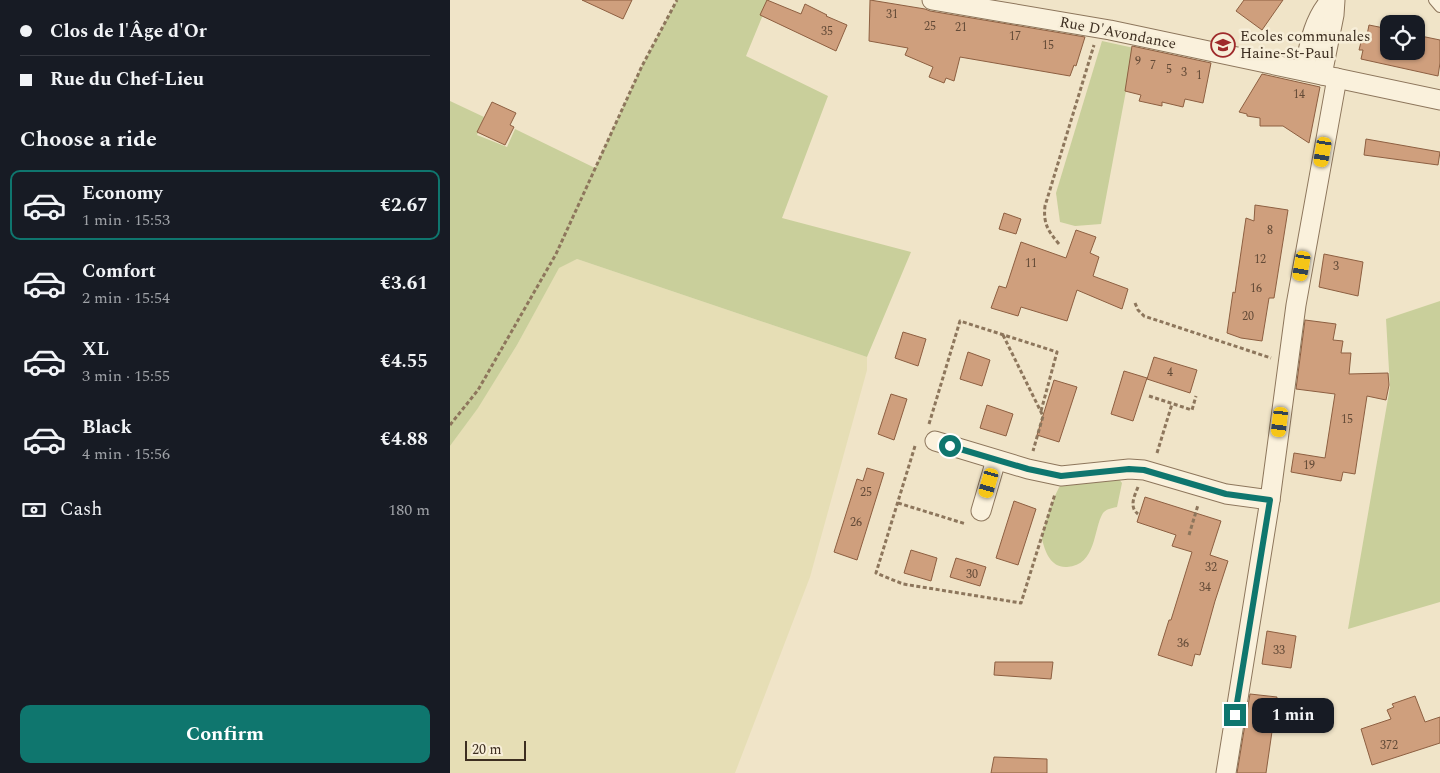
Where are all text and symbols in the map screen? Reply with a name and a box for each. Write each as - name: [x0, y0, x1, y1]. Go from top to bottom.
- house number: 31: [886, 5, 898, 24]
- street label: Rue D'Avondance: [1058, 10, 1178, 56]
- map controls: [1380, 15, 1425, 60]
- button: locate: [1380, 15, 1425, 60]
- text: Clos de l'Âge d'Or: [50, 17, 207, 46]
- house number: 25: [924, 17, 936, 36]
- house number: 21: [955, 18, 967, 37]
- house number: 35: [821, 22, 833, 41]
- place label: Ecoles communales Haine-St-Paul: [1240, 25, 1371, 65]
- house number: 17: [1009, 27, 1021, 46]
- school or university icon: Ecoles communales Haine-St-Paul: [1210, 32, 1236, 58]
- house number: 15: [1042, 36, 1054, 55]
- house number: 9: [1135, 52, 1141, 71]
- house number: 7: [1150, 56, 1156, 75]
- house number: 5: [1166, 60, 1172, 79]
- house number: 3: [1181, 63, 1187, 82]
- text: Rue du Chef-Lieu: [50, 65, 204, 94]
- house number: 1: [1196, 66, 1202, 85]
- house number: 14: [1293, 85, 1305, 104]
- text: Choose a ride: [20, 123, 157, 156]
- car: [1313, 136, 1332, 168]
- text: Economy: [82, 179, 163, 208]
- icon: car: [22, 183, 67, 228]
- text: €2.67: [380, 191, 428, 220]
- text: 1 min · 15:53: [82, 208, 170, 232]
- house number: 8: [1267, 221, 1273, 240]
- house number: 12: [1254, 250, 1266, 269]
- car: [1292, 250, 1311, 282]
- house number: 11: [1025, 254, 1037, 273]
- text: Comfort: [82, 257, 156, 286]
- house number: 3: [1333, 257, 1339, 276]
- icon: car: [22, 261, 67, 306]
- text: €3.61: [380, 269, 428, 298]
- house number: 16: [1250, 279, 1262, 298]
- text: 2 min · 15:54: [82, 286, 170, 310]
- house number: 20: [1242, 307, 1254, 326]
- text: XL: [82, 335, 109, 364]
- icon: car: [22, 339, 67, 384]
- text: €4.55: [380, 347, 428, 376]
- house number: 4: [1167, 363, 1173, 382]
- text: 3 min · 15:55: [82, 364, 170, 388]
- car: [1270, 406, 1289, 438]
- house number: 15: [1341, 410, 1353, 429]
- text: Black: [82, 413, 132, 442]
- icon: car: [22, 417, 67, 462]
- text: €4.88: [380, 425, 428, 454]
- route start: [939, 435, 961, 457]
- text: 4 min · 15:56: [82, 442, 170, 466]
- house number: 19: [1303, 456, 1315, 475]
- car: [977, 467, 1000, 499]
- house number: 25: [860, 483, 872, 502]
- text: Cash: [60, 495, 102, 524]
- icon: cash: [20, 496, 48, 524]
- text: 180 m: [388, 498, 430, 522]
- house number: 26: [850, 513, 862, 532]
- house number: 32: [1205, 558, 1217, 577]
- house number: 30: [966, 565, 978, 584]
- house number: 34: [1199, 578, 1211, 597]
- house number: 36: [1177, 634, 1189, 653]
- house number: 33: [1273, 641, 1285, 660]
- callout: 1 min: [1252, 698, 1335, 732]
- text: 1 min: [1272, 703, 1314, 727]
- route end: [1224, 704, 1246, 726]
- button: Confirm: [20, 705, 430, 763]
- house number: 372: [1380, 736, 1398, 755]
- scale bar: [465, 738, 526, 761]
- text: 20 m: [472, 739, 502, 760]

